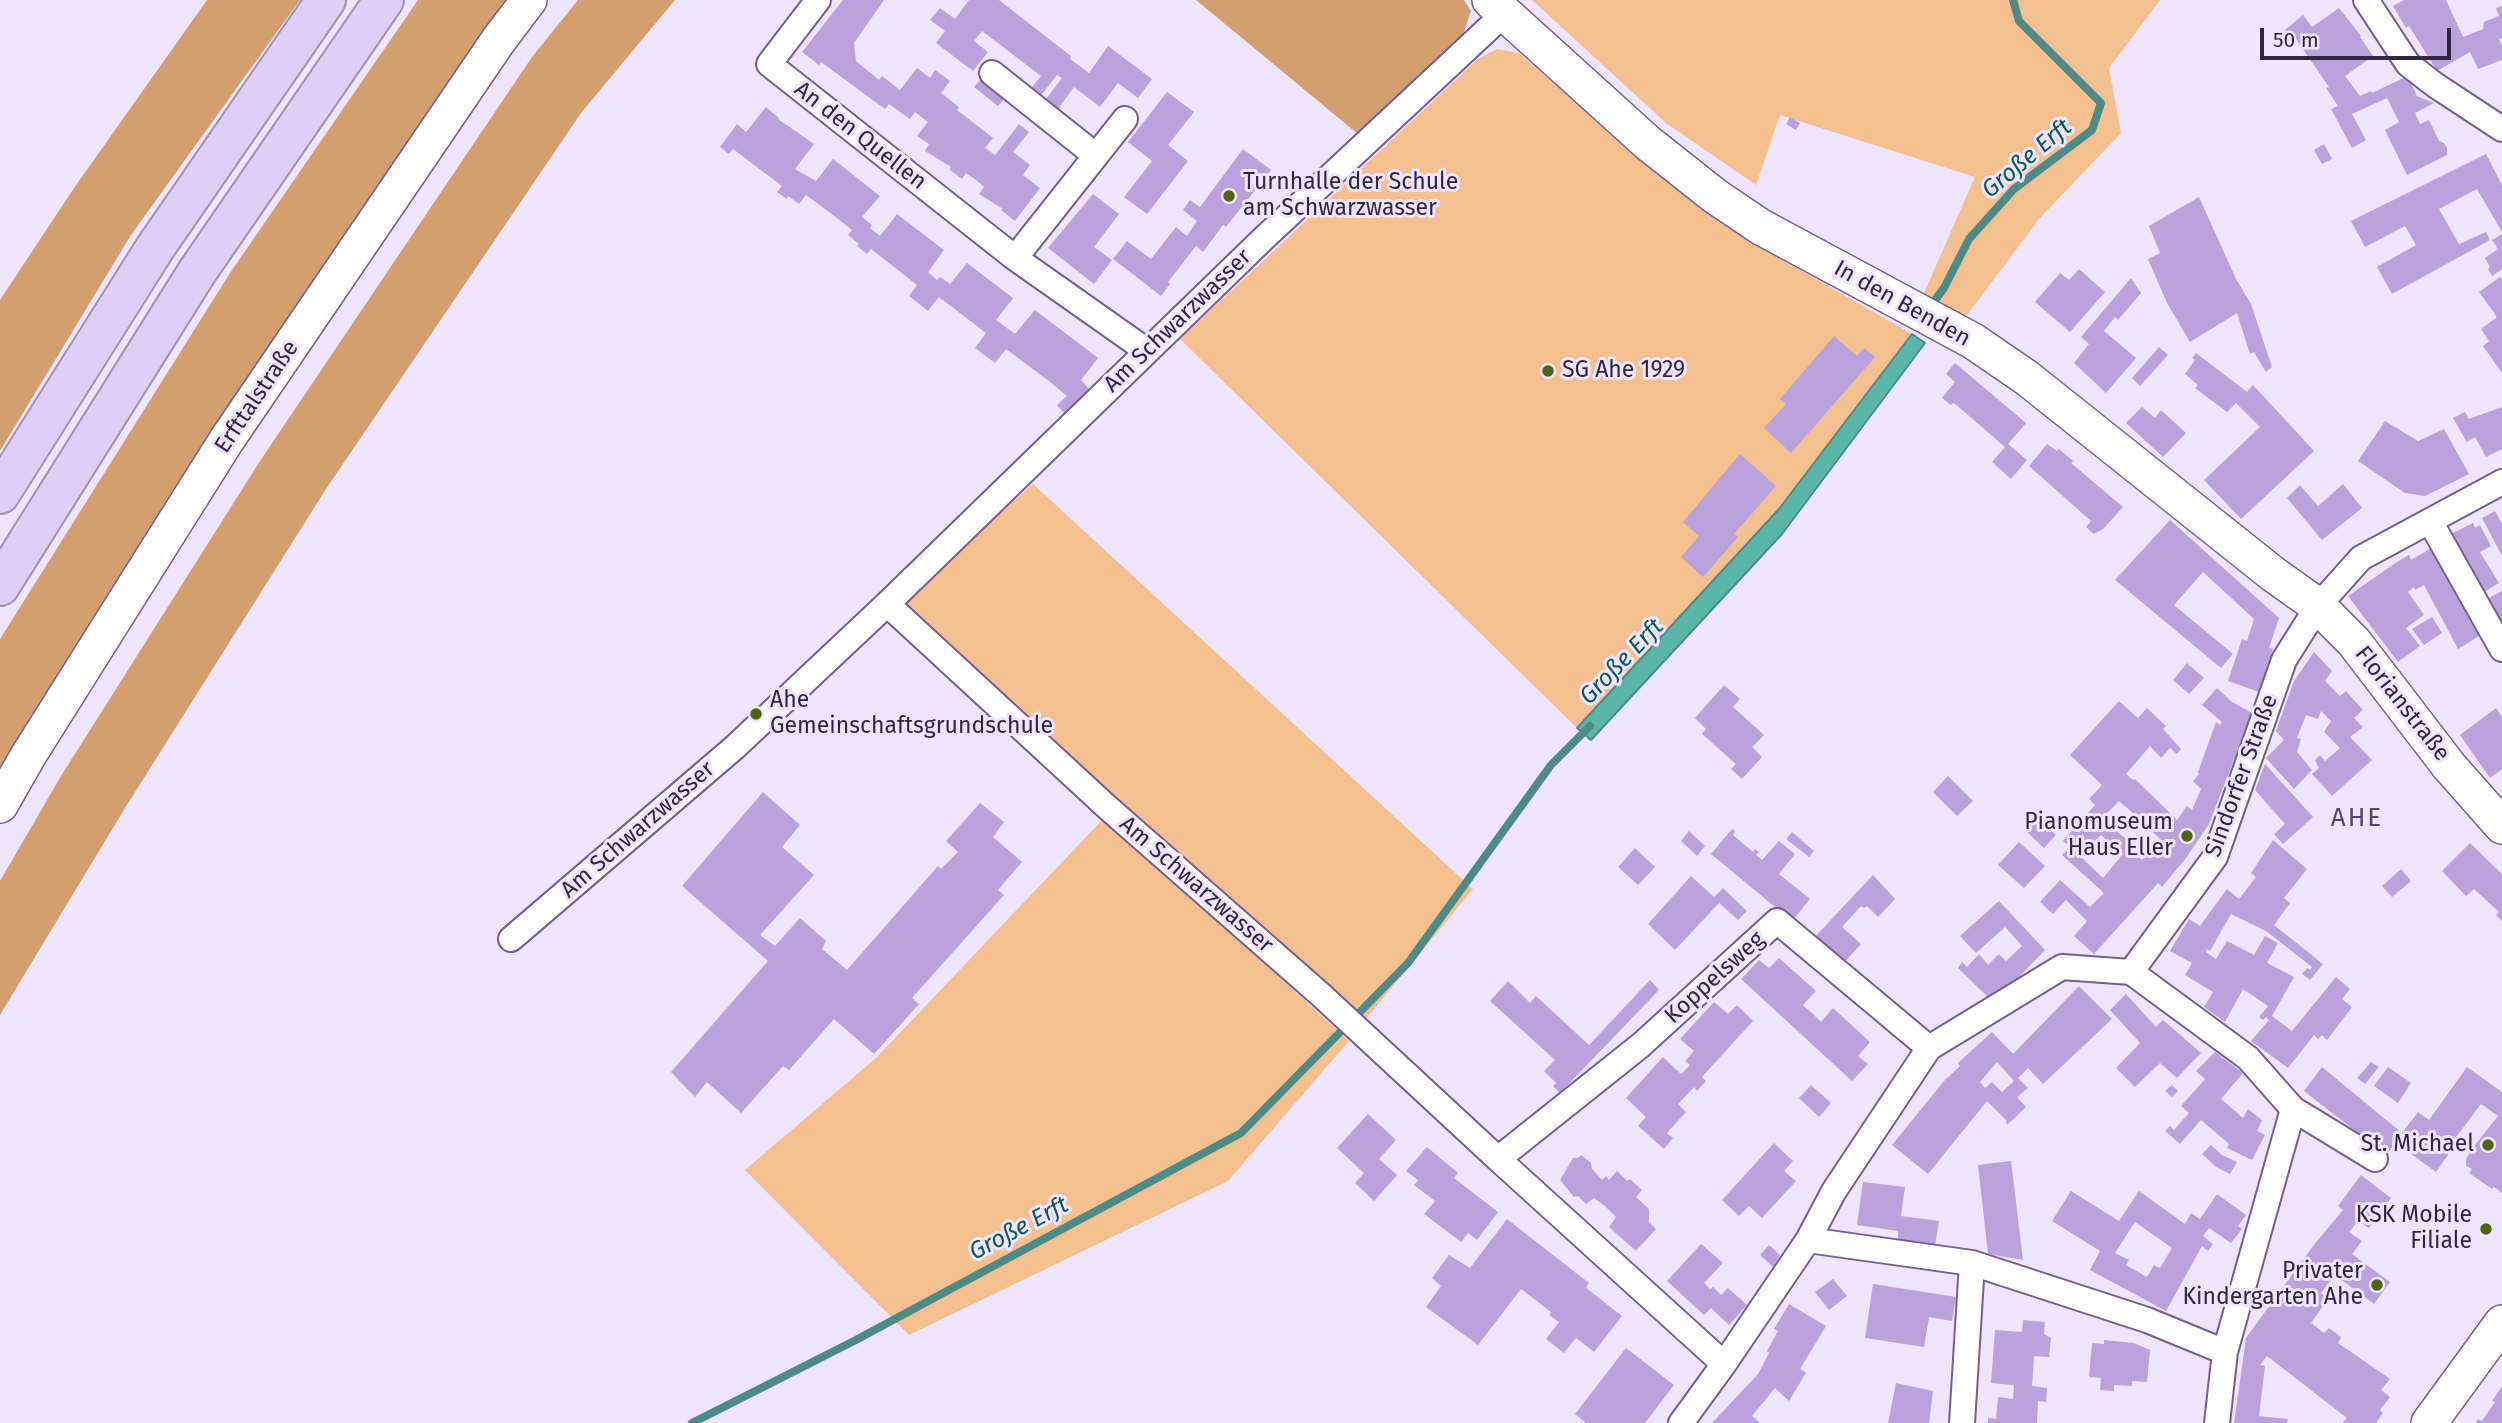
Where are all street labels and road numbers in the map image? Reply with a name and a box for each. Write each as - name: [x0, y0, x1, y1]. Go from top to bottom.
- street label: An den Quellen: [789, 76, 931, 196]
- street label: Am Schwarzwasser: [1098, 243, 1258, 399]
- street label: In den Benden: [1829, 255, 1975, 353]
- street label: Erfttalstraße: [209, 335, 305, 459]
- street label: Florianstraße: [2349, 641, 2455, 767]
- street label: Sindorfer Straße: [2200, 691, 2284, 861]
- street label: Am Schwarzwasser: [556, 756, 720, 904]
- street label: Am Schwarzwasser: [1114, 811, 1278, 959]
- street label: Koppelsweg: [1659, 926, 1771, 1030]

